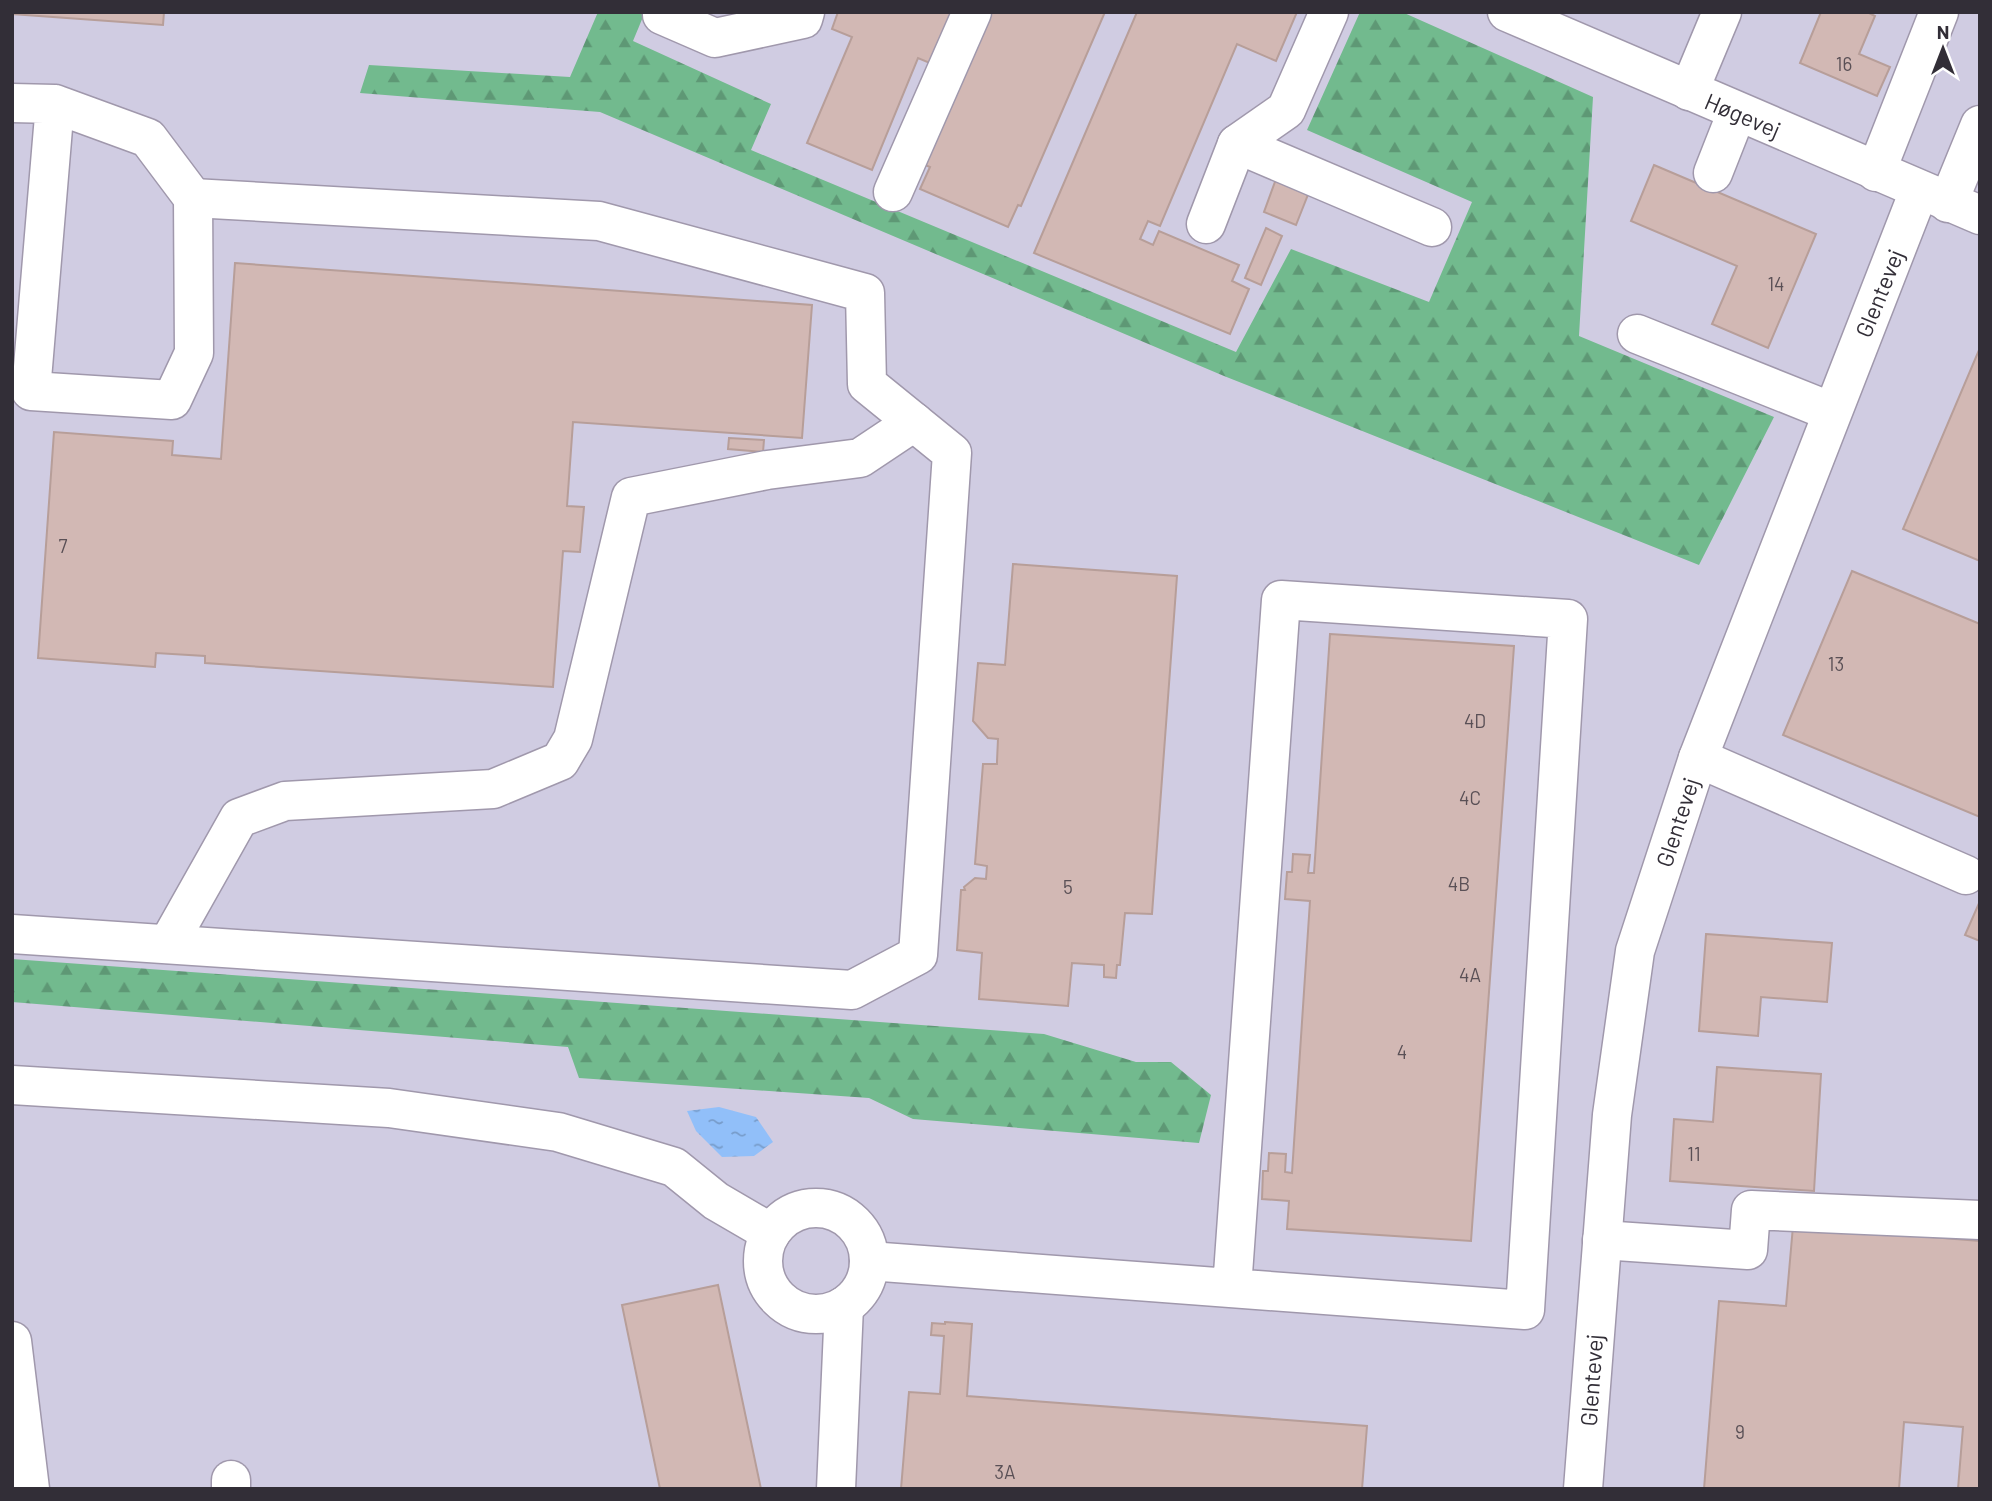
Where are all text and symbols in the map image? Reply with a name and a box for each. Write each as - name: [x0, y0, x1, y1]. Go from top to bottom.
- north arrow: [1908, 14, 1978, 84]
- text: N: [1937, 20, 1949, 43]
- house number: 16: [1836, 52, 1852, 75]
- street label: Høgevej: [1701, 87, 1785, 143]
- street label: Glentevej: [1849, 245, 1909, 341]
- house number: 14: [1767, 272, 1785, 295]
- house number: 7: [59, 534, 68, 557]
- house number: 13: [1828, 652, 1844, 675]
- house number: 4D: [1464, 709, 1486, 732]
- street label: Glentevej: [1649, 774, 1705, 870]
- house number: 4C: [1459, 786, 1481, 809]
- house number: 4B: [1448, 872, 1470, 895]
- house number: 5: [1063, 875, 1073, 898]
- house number: 4A: [1459, 963, 1481, 986]
- house number: 4: [1397, 1040, 1407, 1063]
- house number: 11: [1687, 1142, 1701, 1165]
- street label: Glentevej: [1574, 1333, 1608, 1427]
- house number: 9: [1735, 1420, 1745, 1443]
- house number: 3A: [994, 1460, 1016, 1483]

